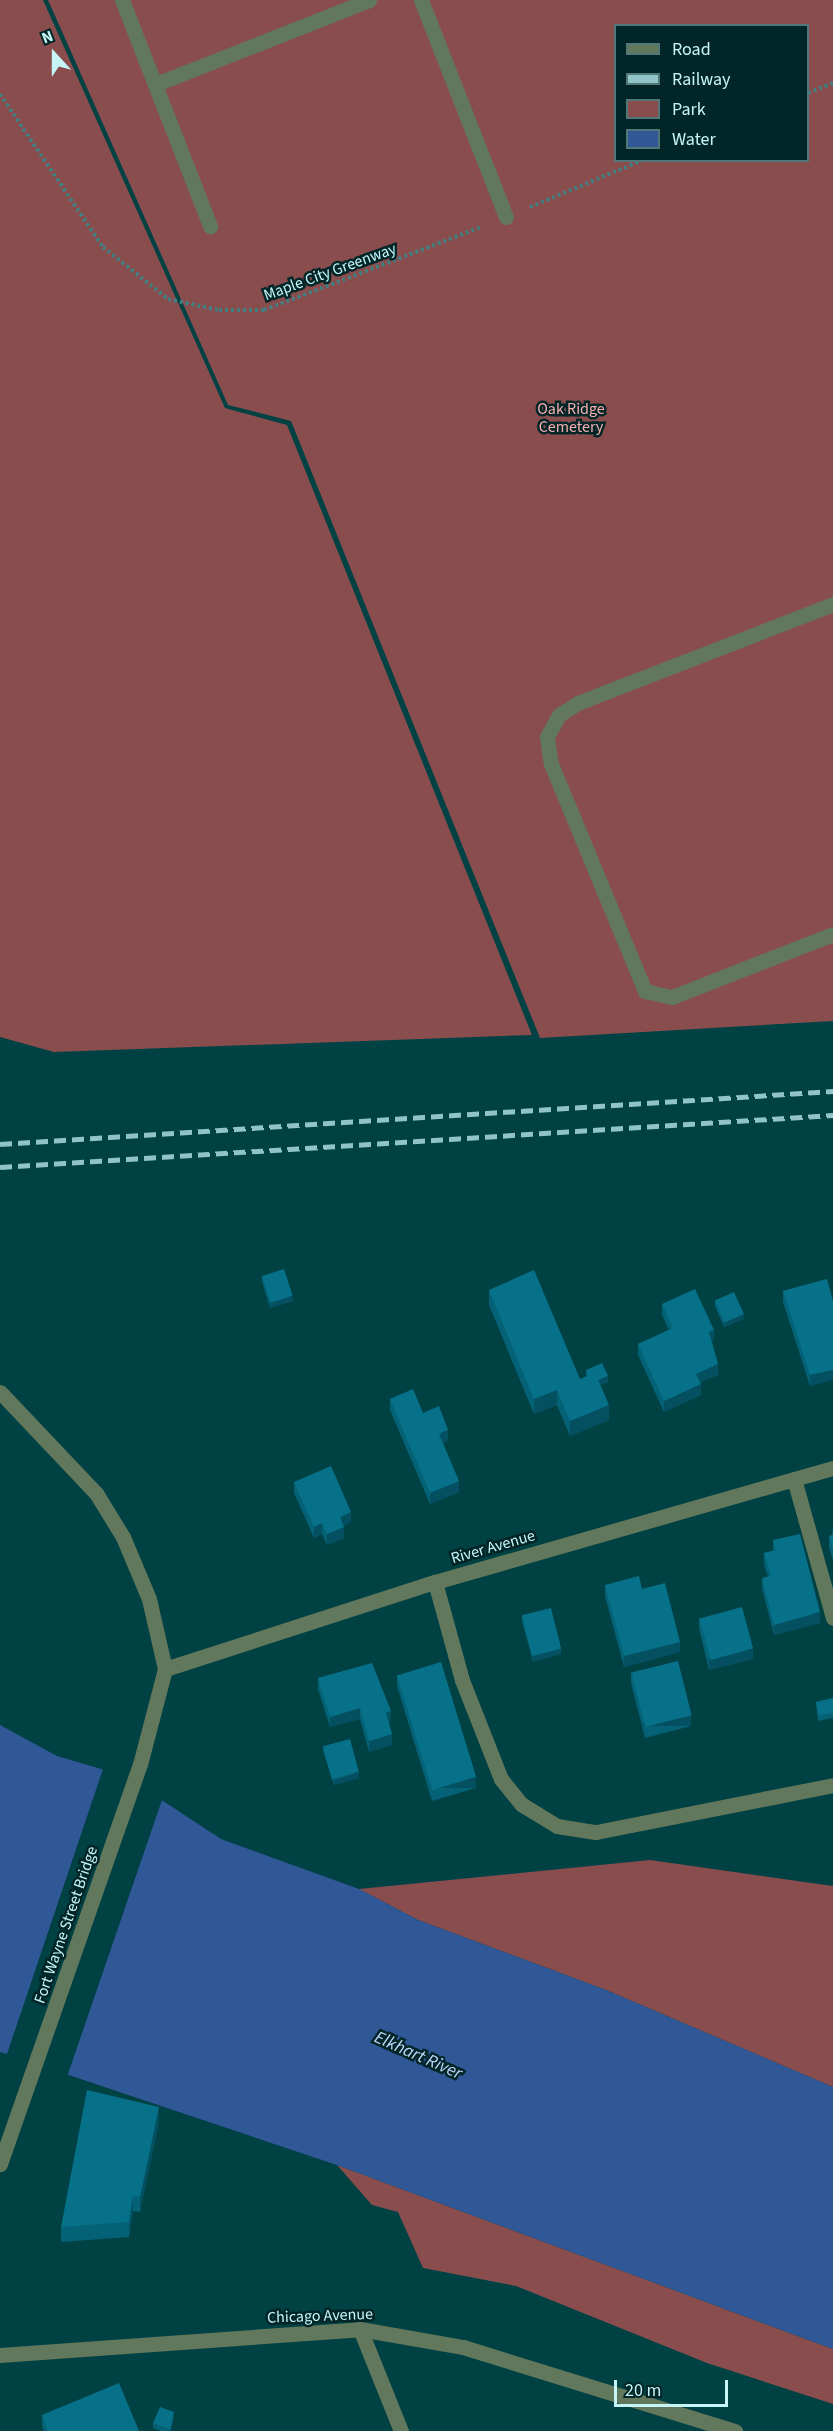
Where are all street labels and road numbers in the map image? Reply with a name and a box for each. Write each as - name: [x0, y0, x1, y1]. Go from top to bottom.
- street label: Maple City Greenway: [261, 239, 399, 305]
- street label: River Avenue: [449, 1526, 537, 1568]
- street label: Fort Wayne Street Bridge: [30, 1844, 102, 2006]
- street label: Chicago Avenue: [267, 2305, 373, 2327]

